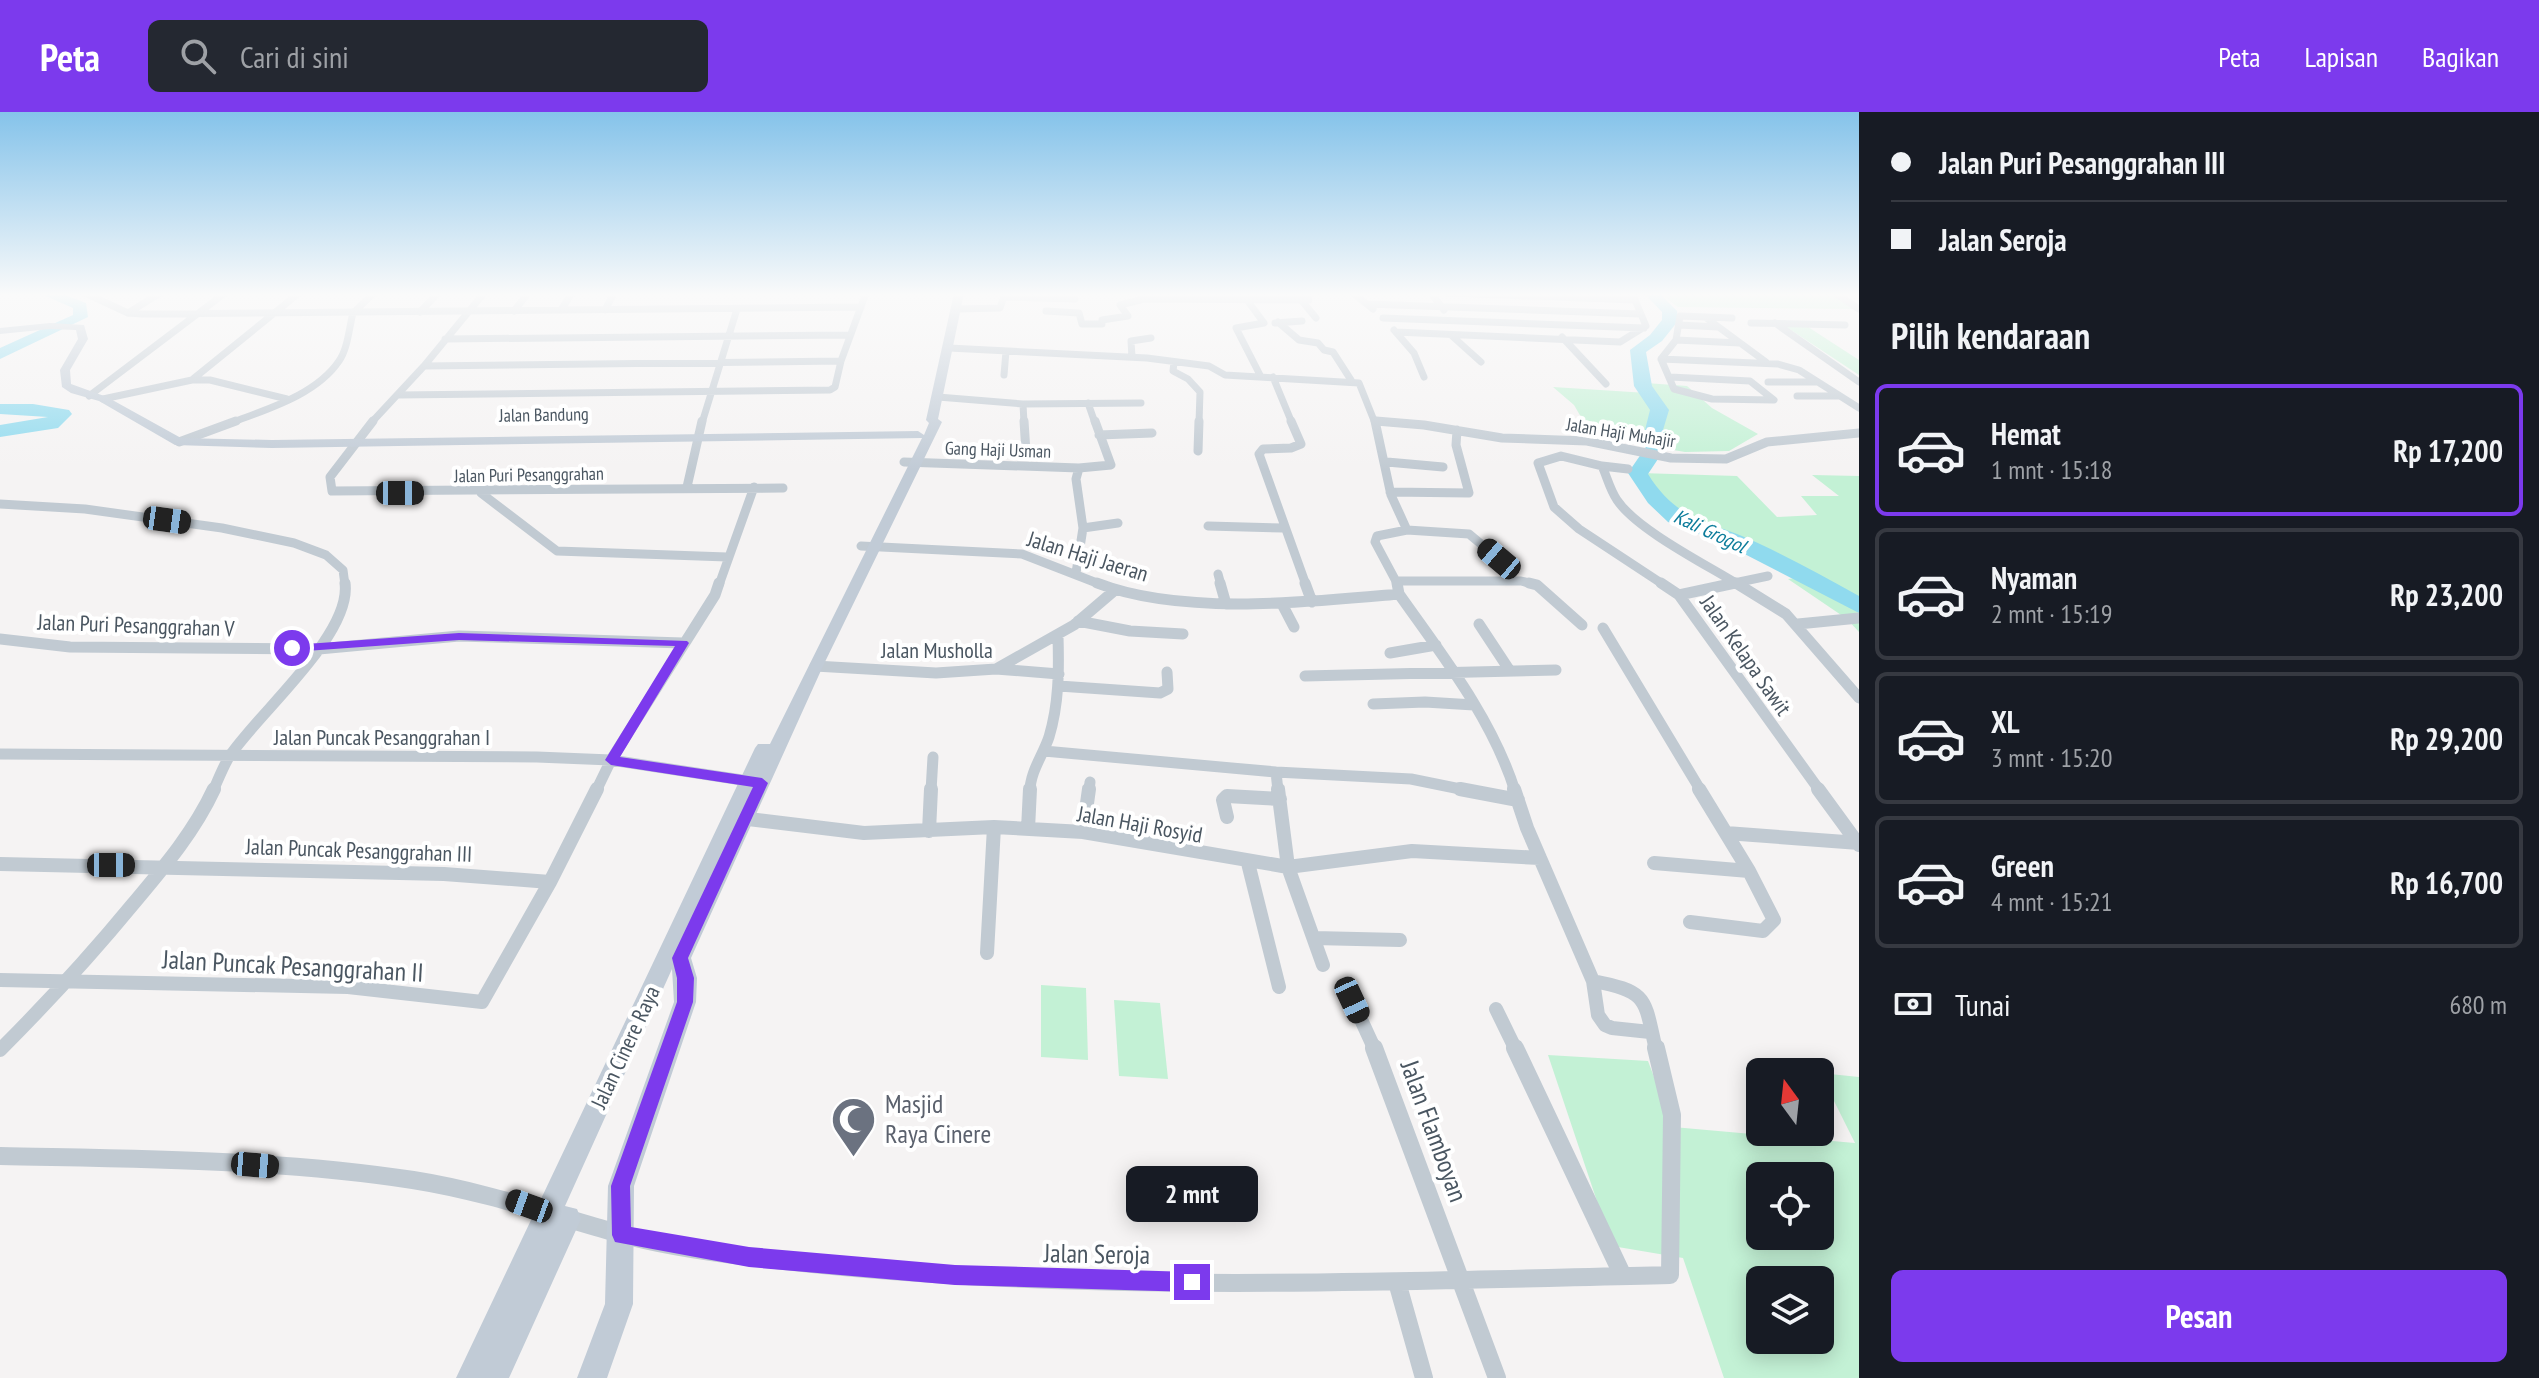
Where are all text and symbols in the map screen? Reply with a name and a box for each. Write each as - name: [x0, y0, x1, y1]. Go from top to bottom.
- search box: [148, 20, 708, 92]
- text: Peta: [40, 32, 100, 81]
- icon: search: [176, 34, 220, 78]
- text: Cari di sini: [240, 37, 349, 76]
- text: Peta: [2218, 38, 2260, 75]
- text: Lapisan: [2304, 38, 2378, 75]
- text: Bagikan: [2422, 38, 2499, 75]
- text: Jalan Puri Pesanggrahan III: [1939, 143, 2225, 182]
- text: Jalan Seroja: [1939, 220, 2067, 259]
- text: Pilih kendaraan: [1891, 312, 2090, 359]
- street label: Jalan Bandung: [498, 402, 589, 427]
- street label: Jalan Haji Muhajir: [1564, 412, 1677, 452]
- icon: car: [1895, 414, 1967, 486]
- text: Hemat: [1991, 414, 2061, 453]
- text: Rp 17,200: [2393, 431, 2503, 470]
- street label: Gang Haji Usman: [945, 436, 1052, 463]
- text: 1 mnt · 15:18: [1991, 453, 2112, 486]
- street label: Jalan Puri Pesanggrahan: [453, 462, 604, 487]
- car: [376, 481, 424, 505]
- water label: Kali Grogol: [1670, 503, 1752, 560]
- car: [142, 505, 192, 535]
- street label: Jalan Haji Jaeran: [1023, 524, 1152, 588]
- car: [1473, 534, 1525, 584]
- icon: car: [1895, 558, 1967, 630]
- text: Nyaman: [1991, 558, 2077, 597]
- text: Rp 23,200: [2390, 575, 2503, 614]
- street label: Jalan Kelapa Sawit: [1694, 589, 1798, 721]
- text: 2 mnt · 15:19: [1991, 597, 2112, 630]
- street label: Jalan Puri Pesanggrahan V: [36, 608, 236, 642]
- route start: [274, 630, 310, 666]
- street label: Jalan Musholla: [880, 636, 993, 664]
- icon: car: [1895, 702, 1967, 774]
- text: XL: [1991, 702, 2020, 741]
- text: Rp 29,200: [2390, 719, 2503, 758]
- street label: Jalan Puncak Pesanggrahan I: [273, 723, 490, 751]
- text: 3 mnt · 15:20: [1991, 741, 2112, 774]
- street label: Jalan Haji Rosyid: [1074, 799, 1205, 849]
- street label: Jalan Puncak Pesanggrahan III: [244, 832, 473, 868]
- icon: car: [1895, 846, 1967, 918]
- text: Green: [1991, 846, 2054, 885]
- car: [87, 853, 135, 877]
- text: Rp 16,700: [2390, 863, 2503, 902]
- text: 4 mnt · 15:21: [1991, 885, 2112, 918]
- street label: Jalan Puncak Pesanggrahan II: [161, 942, 425, 989]
- car: [1331, 973, 1373, 1027]
- street label: Jalan Cinere Raya: [584, 981, 666, 1114]
- icon: cash: [1891, 982, 1935, 1026]
- text: Tunai: [1955, 985, 2011, 1024]
- text: 680 m: [2449, 988, 2507, 1021]
- street label: Jalan Flamboyan: [1393, 1055, 1475, 1206]
- north arrow: [1746, 1058, 1834, 1146]
- map controls: [1746, 1058, 1834, 1354]
- place label: Masjid Raya Cinere: [885, 1087, 991, 1150]
- mosque icon: Masjid Raya Cinere: [830, 1095, 878, 1158]
- car: [230, 1151, 280, 1179]
- button: locate: [1746, 1162, 1834, 1250]
- callout: 2 mnt: [1126, 1166, 1258, 1222]
- text: 2 mnt: [1165, 1177, 1219, 1210]
- car: [502, 1187, 556, 1225]
- street label: Jalan Seroja: [1043, 1236, 1150, 1271]
- route end: [1174, 1264, 1210, 1300]
- button: layers: [1746, 1266, 1834, 1354]
- button: Pesan: [1891, 1270, 2507, 1362]

